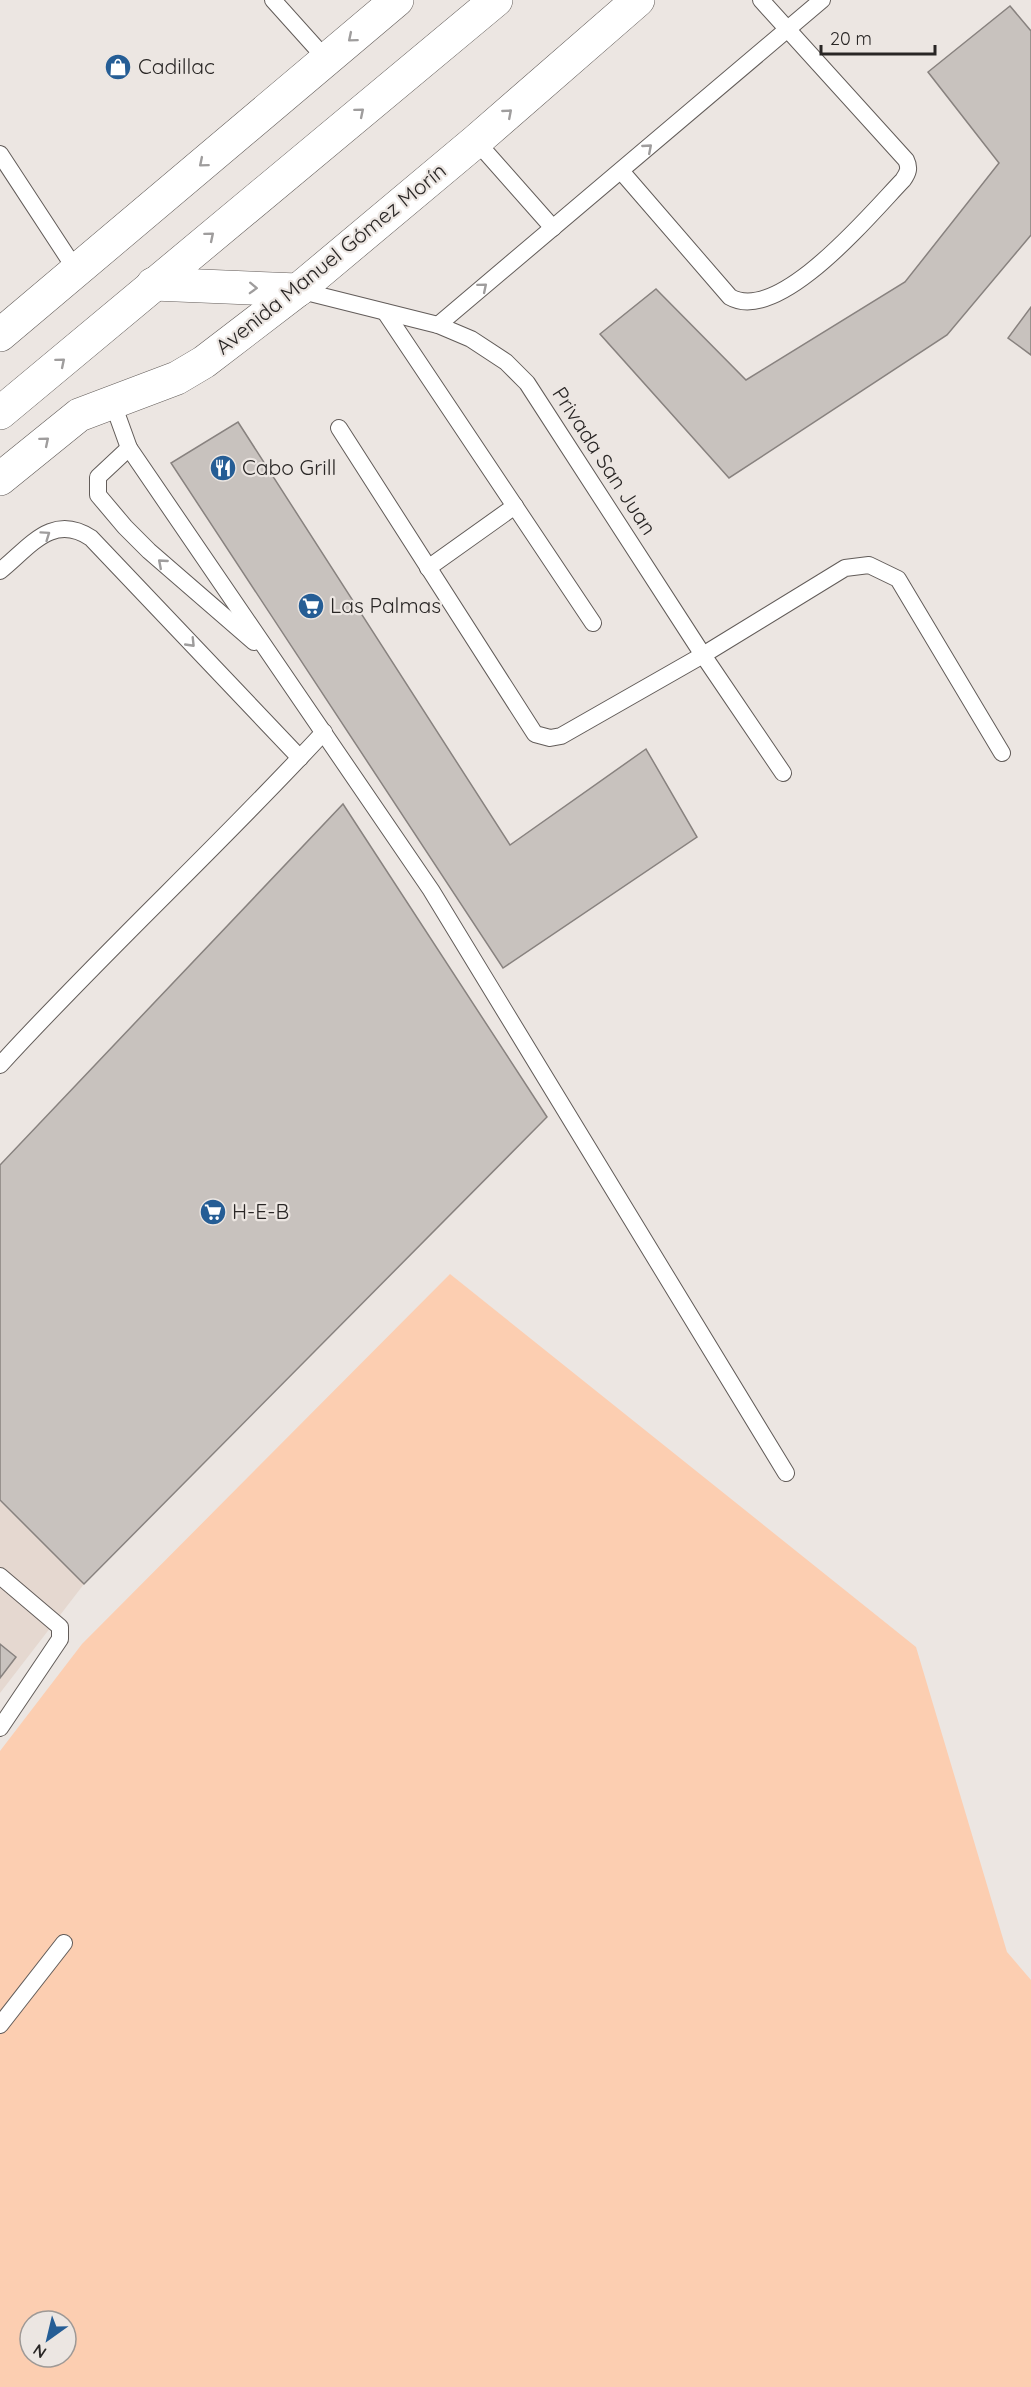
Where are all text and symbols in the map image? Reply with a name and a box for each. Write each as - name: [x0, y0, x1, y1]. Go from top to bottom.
- scale bar: [821, 18, 935, 56]
- text: 20 m: [830, 27, 872, 50]
- one-way arrow: [348, 30, 359, 41]
- shop icon: Cadillac: [103, 52, 133, 82]
- place label: Cadillac: [138, 53, 215, 79]
- one-way arrow: [353, 108, 364, 119]
- one-way arrow: [501, 109, 512, 120]
- one-way arrow: [641, 144, 652, 155]
- one-way arrow: [199, 156, 210, 167]
- street label: Avenida Manuel Gómez Morín: [210, 157, 451, 359]
- one-way arrow: [203, 233, 214, 244]
- one-way arrow: [248, 282, 257, 295]
- one-way arrow: [476, 284, 487, 295]
- one-way arrow: [54, 358, 65, 369]
- street label: Privada San Juan: [547, 382, 662, 539]
- one-way arrow: [38, 438, 49, 449]
- restaurant icon: Cabo Grill: [208, 453, 238, 483]
- place label: Cabo Grill: [242, 454, 336, 480]
- one-way arrow: [39, 531, 50, 542]
- one-way arrow: [158, 559, 169, 570]
- supermarket icon: Las Palmas: [296, 591, 326, 621]
- place label: Las Palmas: [330, 592, 441, 618]
- one-way arrow: [184, 637, 195, 647]
- supermarket icon: H-E-B: [198, 1197, 228, 1227]
- place label: H-E-B: [232, 1198, 289, 1224]
- north arrow: [18, 2309, 78, 2369]
- text: N: [29, 2340, 50, 2363]

